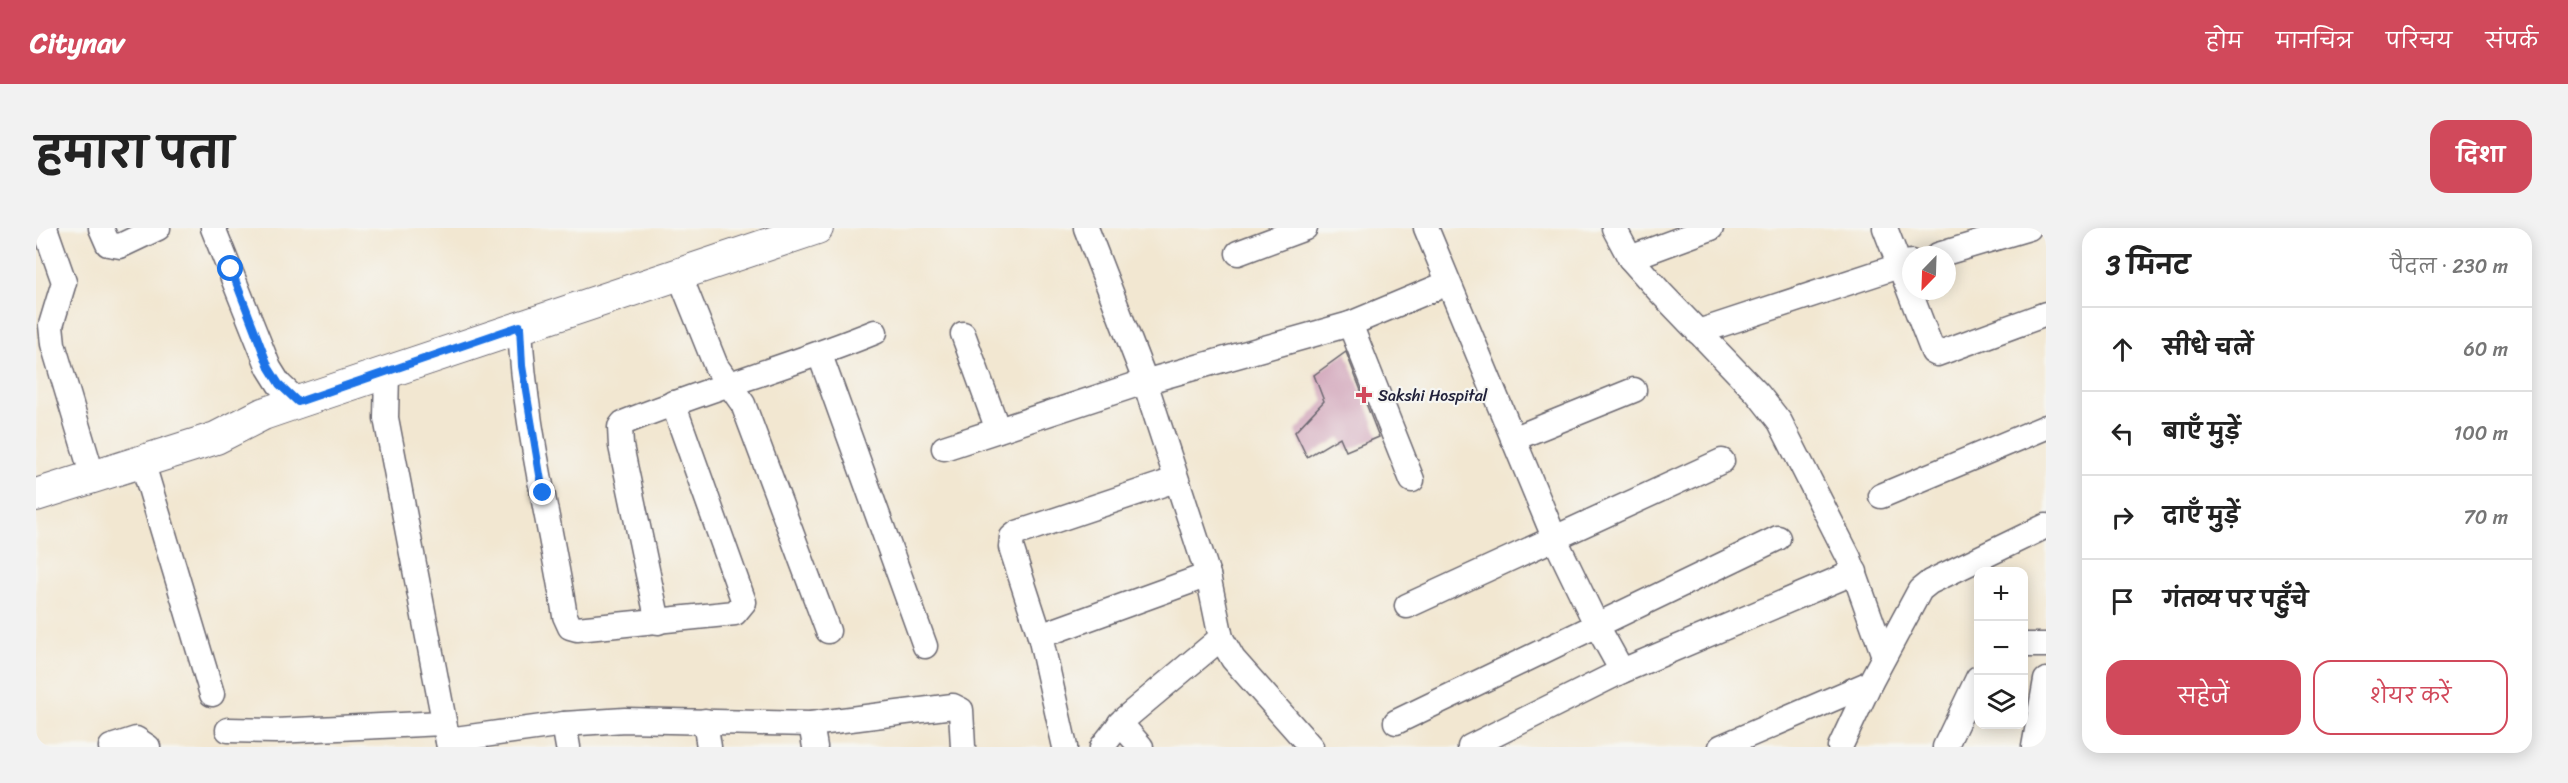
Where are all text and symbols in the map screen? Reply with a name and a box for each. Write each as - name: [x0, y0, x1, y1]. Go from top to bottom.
- text: Citynav: [30, 18, 124, 67]
- text: होम: [2206, 22, 2243, 60]
- text: मानचित्र: [2276, 22, 2353, 60]
- text: परिचय: [2386, 22, 2452, 60]
- text: संपर्क: [2485, 22, 2538, 60]
- text: हमारा पता: [36, 116, 234, 190]
- button: दिशा: [2430, 120, 2532, 193]
- text: 3 मिनट: [2106, 242, 2190, 288]
- north arrow: [1902, 246, 1956, 300]
- text: पैदल · 230 m: [2390, 249, 2508, 284]
- route start: [217, 255, 243, 281]
- text: सीधे चलें: [2163, 328, 2253, 367]
- text: 60 m: [2463, 332, 2508, 367]
- icon: ahead: [2106, 333, 2139, 366]
- place label: Sakshi Hospital: [1378, 381, 1488, 410]
- marker: Sakshi Hospital: [1355, 386, 1373, 404]
- text: बाएँ मुड़ें: [2163, 412, 2240, 451]
- text: 100 m: [2454, 416, 2508, 451]
- icon: left: [2106, 417, 2139, 450]
- route end: [529, 479, 555, 505]
- text: दाएँ मुड़ें: [2163, 496, 2240, 535]
- text: 70 m: [2463, 500, 2508, 535]
- icon: right: [2106, 501, 2139, 534]
- map controls: [1974, 567, 2028, 729]
- button: +: [1974, 567, 2028, 621]
- text: गंतव्य पर पहुँचे: [2163, 580, 2308, 619]
- icon: arrive: [2106, 585, 2139, 618]
- button: −: [1974, 621, 2028, 675]
- button: सहेजें: [2106, 660, 2301, 735]
- button: शेयर करें: [2313, 660, 2508, 735]
- button: layers: [1974, 675, 2028, 729]

